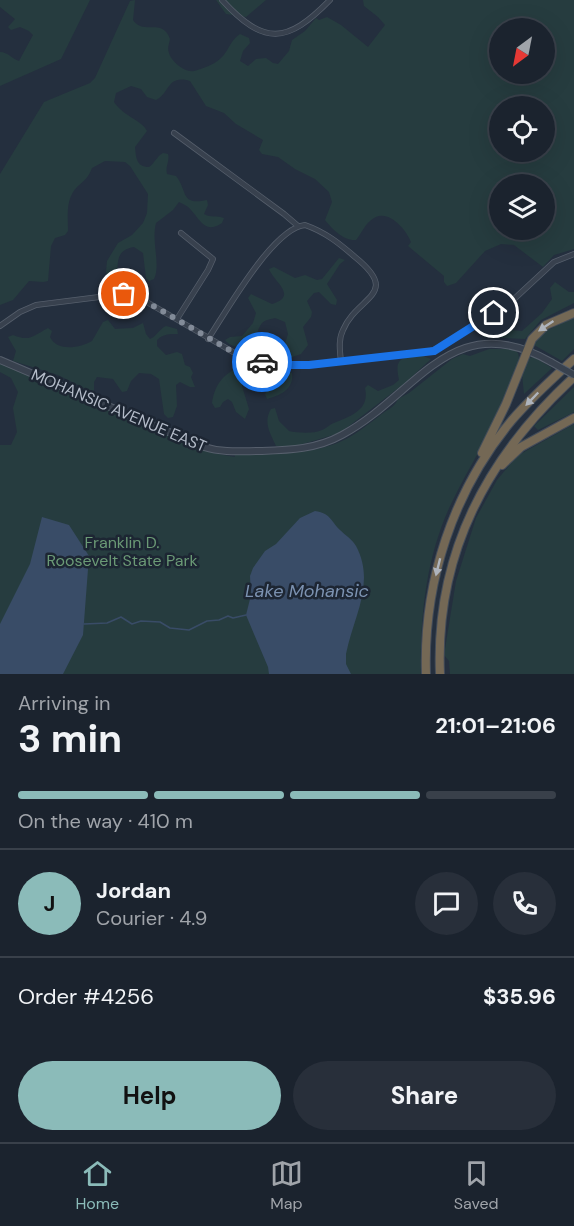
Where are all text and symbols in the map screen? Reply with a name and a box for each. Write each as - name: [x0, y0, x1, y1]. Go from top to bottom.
- north arrow: [489, 18, 555, 84]
- map controls: [489, 18, 555, 240]
- button: locate: [489, 96, 555, 162]
- button: layers: [489, 174, 555, 240]
- pin: [98, 268, 149, 319]
- icon: bag: [107, 277, 140, 310]
- pin: [468, 287, 519, 338]
- icon: home: [477, 296, 510, 329]
- one-way arrow: [539, 320, 555, 332]
- courier: [232, 332, 292, 392]
- icon: car: [246, 346, 279, 379]
- street label: MOHANSIC AVENUE EAST: [28, 364, 210, 457]
- one-way arrow: [525, 392, 539, 406]
- park label: Franklin D. Roosevelt State Park: [46, 532, 198, 571]
- one-way arrow: [432, 558, 442, 576]
- water label: Lake Mohansic: [245, 579, 369, 603]
- text: Arriving in: [18, 690, 110, 716]
- text: 21:01–21:06: [435, 711, 556, 740]
- text: 3 min: [18, 713, 122, 764]
- text: On the way · 410 m: [18, 808, 193, 834]
- button: chat: [415, 872, 478, 935]
- button: phone: [493, 872, 556, 935]
- text: Jordan: [96, 876, 171, 905]
- text: J: [44, 889, 55, 918]
- text: Courier · 4.9: [96, 905, 207, 931]
- text: Order #4256: [18, 982, 154, 1011]
- text: $35.96: [483, 982, 556, 1011]
- button: Help: [18, 1061, 281, 1130]
- button: Share: [293, 1061, 556, 1130]
- tab: Home: [75, 1157, 119, 1214]
- tab: Map: [270, 1157, 303, 1214]
- tab: Saved: [454, 1157, 499, 1214]

